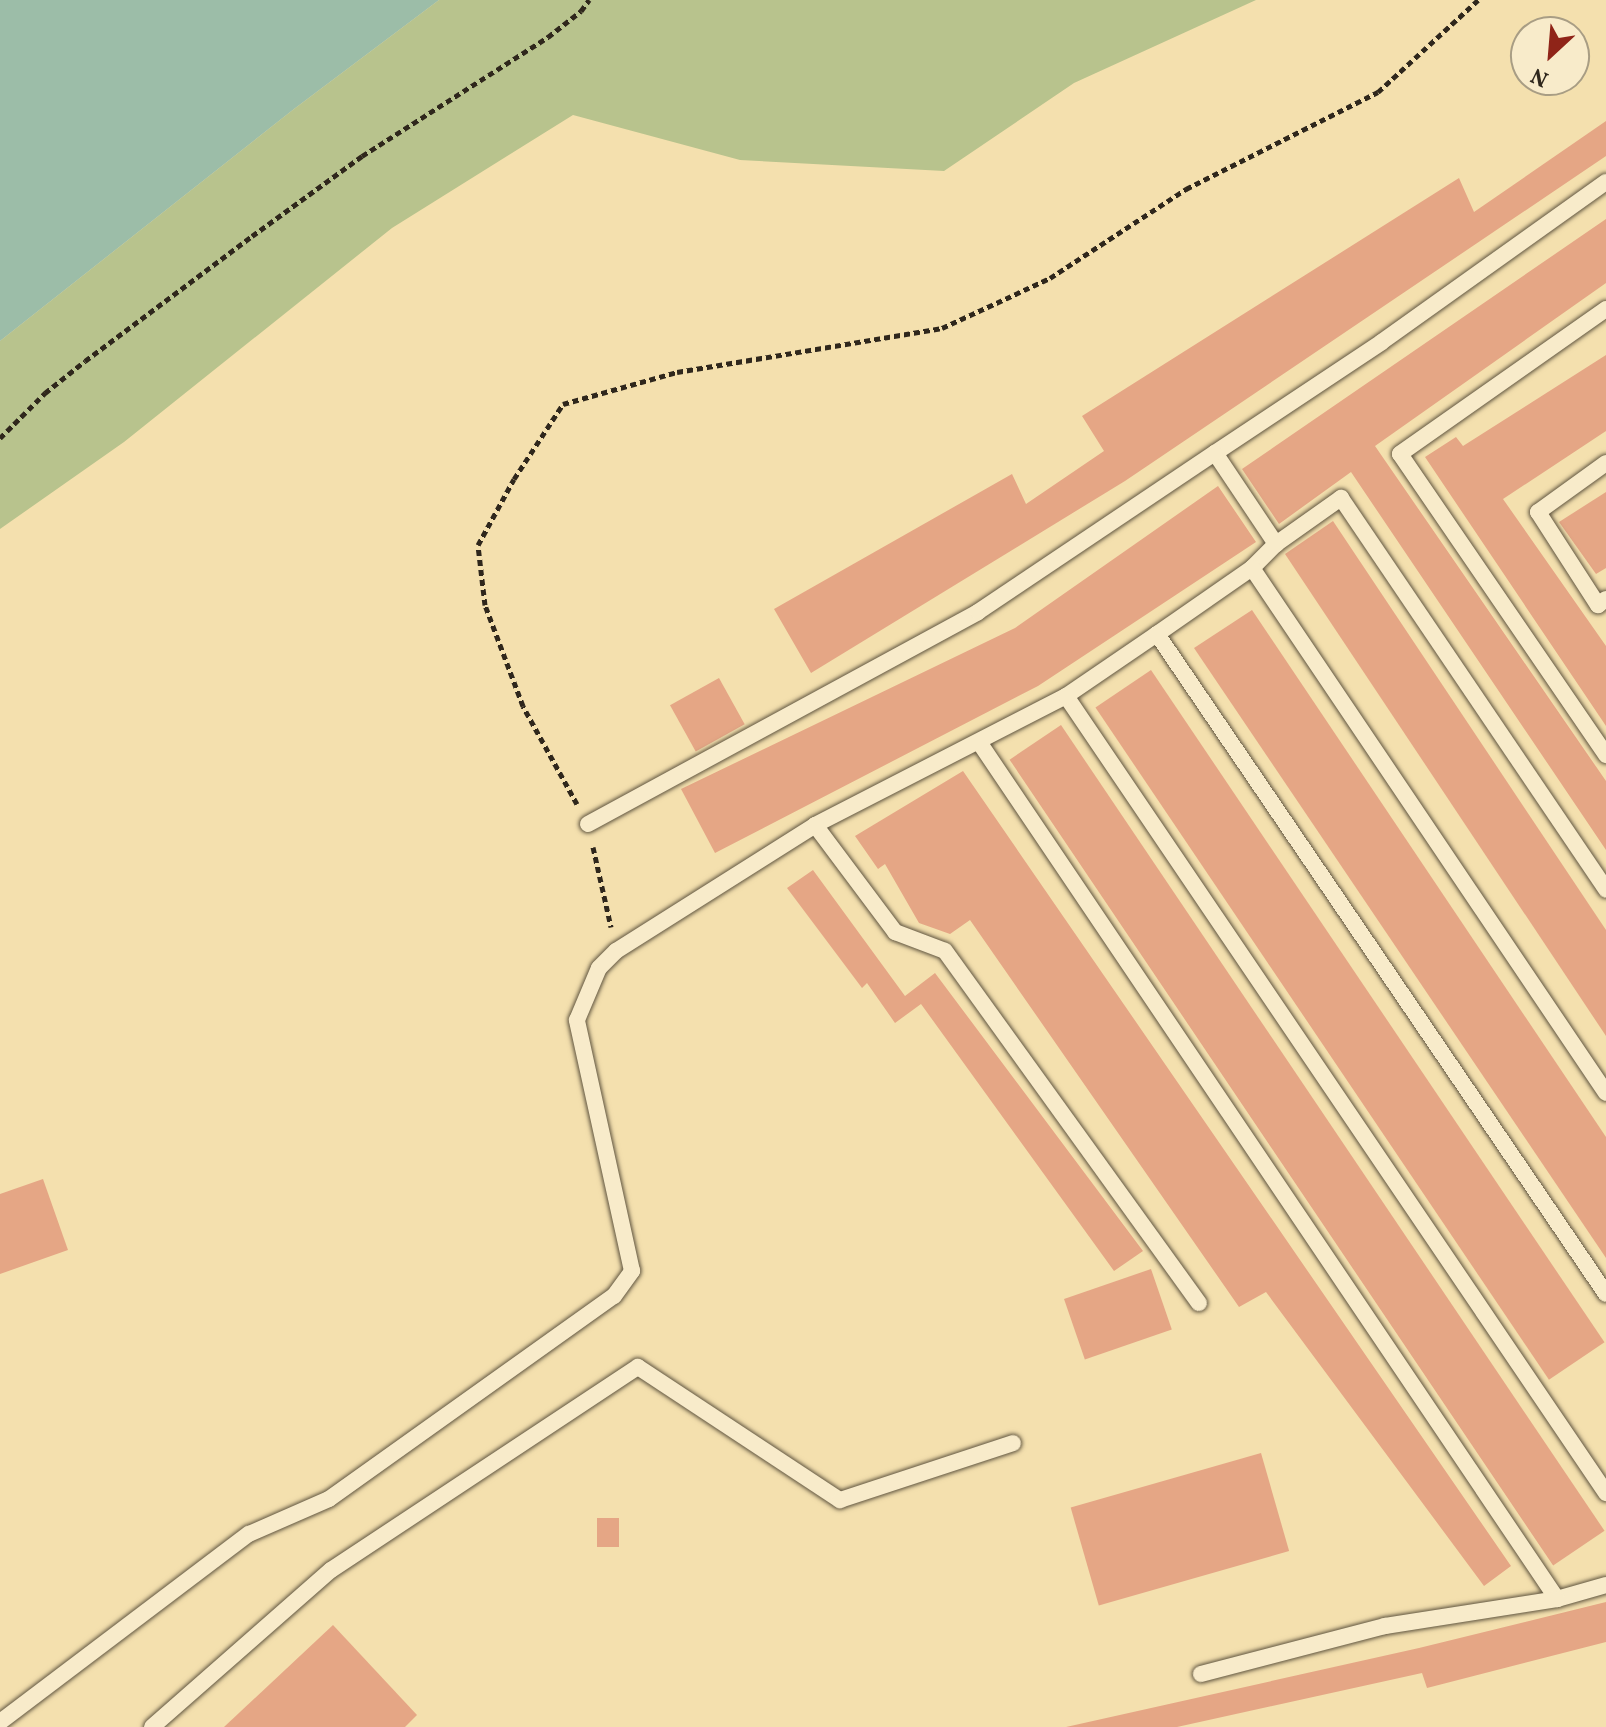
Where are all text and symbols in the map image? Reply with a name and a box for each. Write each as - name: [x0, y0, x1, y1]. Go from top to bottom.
- north arrow: [1510, 16, 1590, 96]
- text: N: [1526, 59, 1554, 94]

